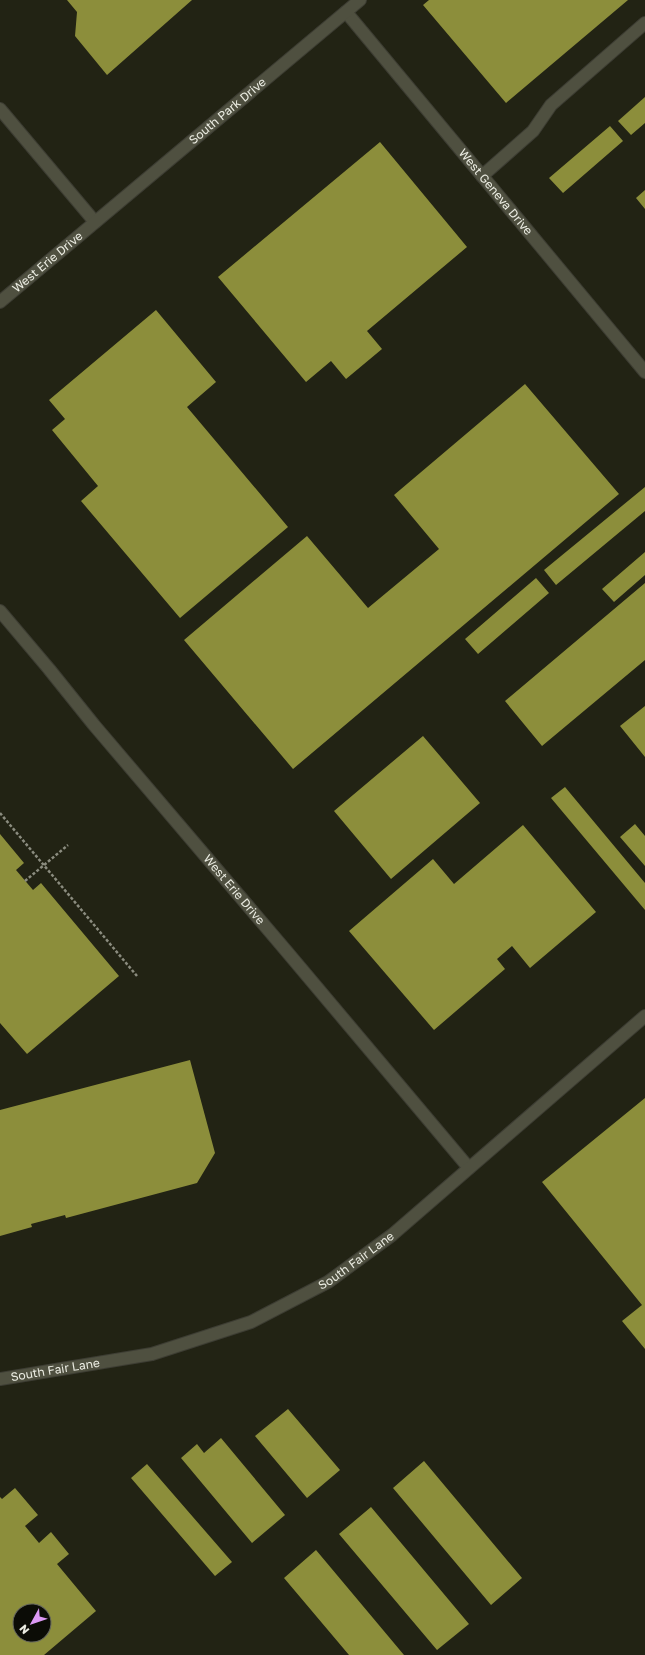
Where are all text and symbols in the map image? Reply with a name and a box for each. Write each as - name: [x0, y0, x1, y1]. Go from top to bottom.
- street label: South Park Drive: [186, 74, 269, 147]
- street label: West Geneva Drive: [456, 145, 536, 238]
- street label: West Erie Drive: [9, 228, 85, 296]
- street label: West Erie Drive: [201, 851, 268, 927]
- street label: South Fair Lane: [316, 1228, 397, 1293]
- street label: South Fair Lane: [10, 1355, 101, 1384]
- north arrow: [12, 1603, 52, 1643]
- text: N: [16, 1622, 32, 1637]

